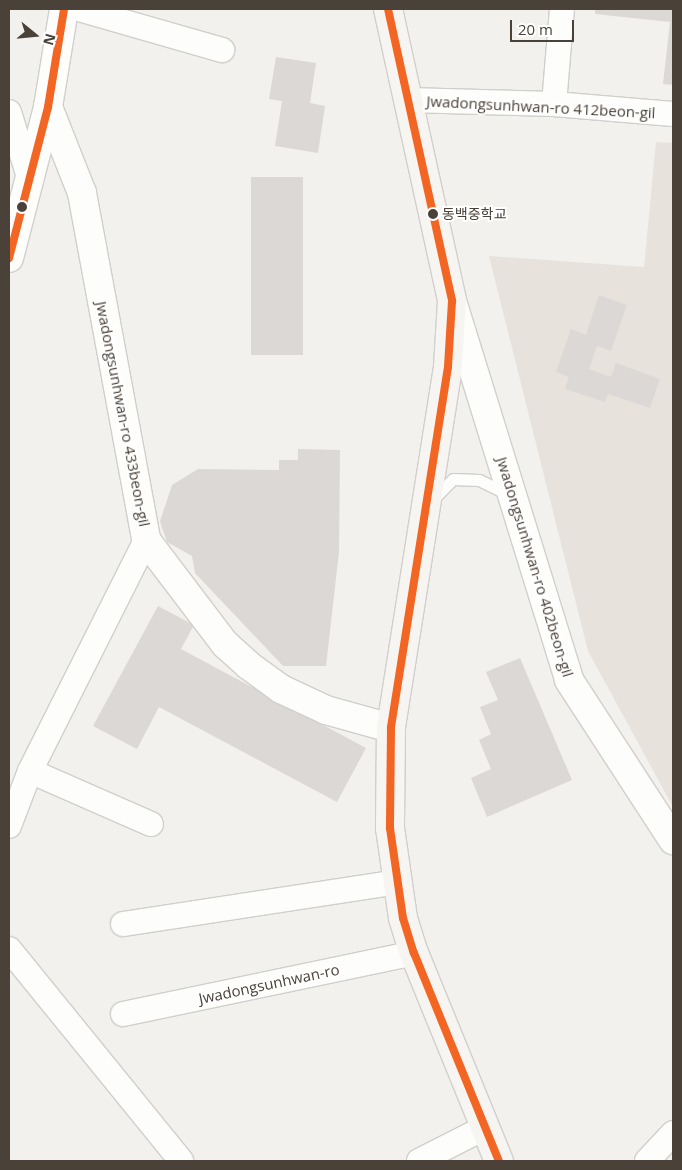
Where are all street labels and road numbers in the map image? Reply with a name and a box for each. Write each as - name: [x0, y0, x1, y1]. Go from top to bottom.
- street label: Jwadongsunhwan-ro 412beon-gil: [426, 92, 656, 122]
- street label: Jwadongsunhwan-ro 433beon-gil: [92, 300, 154, 528]
- street label: Jwadongsunhwan-ro 402beon-gil: [493, 455, 577, 679]
- street label: Jwadongsunhwan-ro: [197, 960, 341, 1008]

